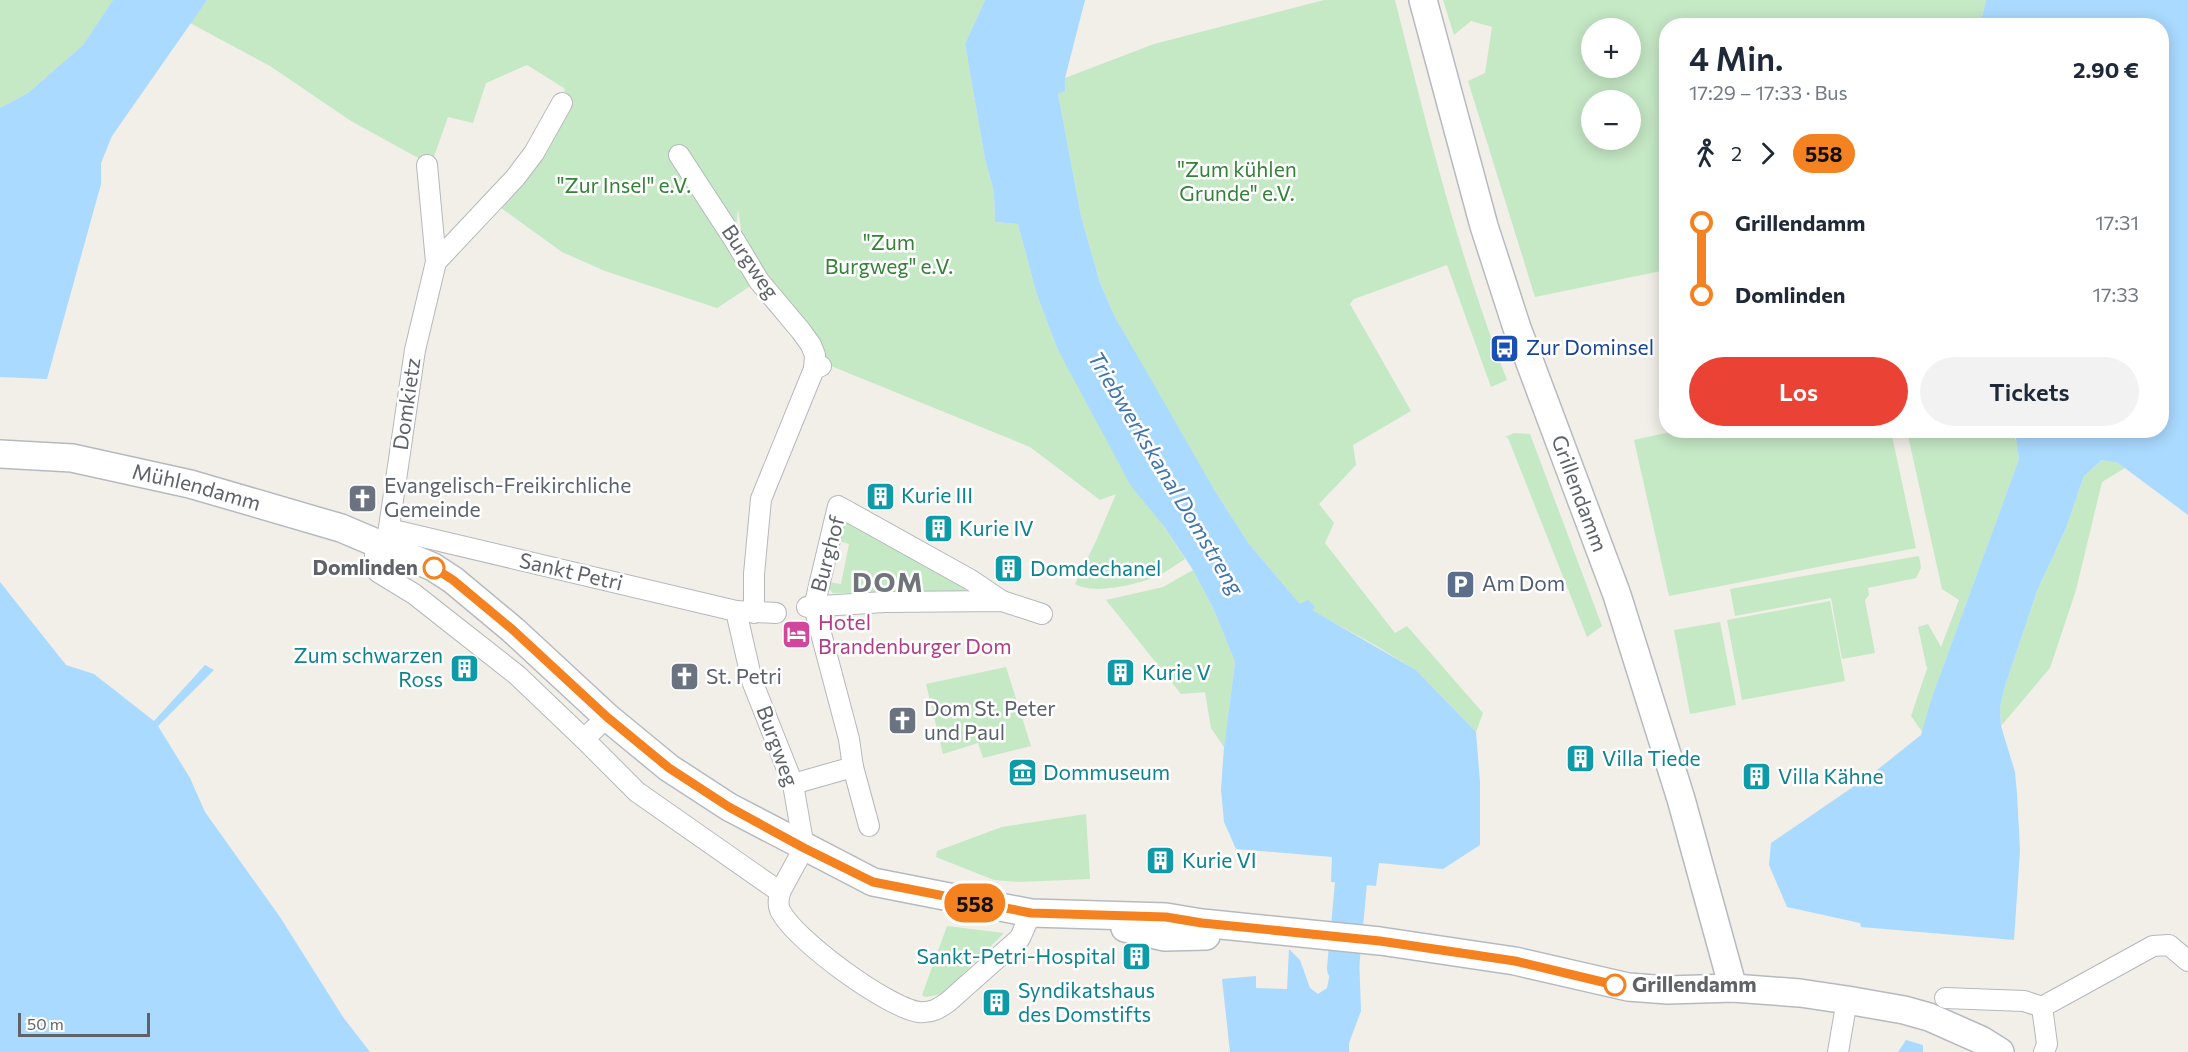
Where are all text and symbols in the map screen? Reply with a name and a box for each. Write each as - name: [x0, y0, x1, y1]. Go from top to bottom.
- map controls: [1581, 18, 1641, 150]
- button: +: [1581, 18, 1641, 78]
- text: 4 Min.: [1689, 37, 1784, 78]
- text: 2.90 €: [2073, 56, 2139, 83]
- text: 17:29 – 17:33 · Bus: [1689, 80, 1848, 104]
- button: −: [1581, 90, 1641, 150]
- icon: walk: [1689, 137, 1722, 170]
- icon: forward: [1751, 137, 1784, 170]
- text: 2: [1731, 141, 1742, 165]
- text: 558: [1805, 141, 1843, 166]
- park label: "Zum kühlen Grunde" e.V.: [1177, 156, 1297, 205]
- park label: "Zur Insel" e.V.: [557, 172, 691, 197]
- text: Grillendamm: [1735, 209, 1865, 236]
- text: 17:31: [2095, 210, 2139, 234]
- street label: Burgweg: [717, 219, 785, 303]
- park label: "Zum Burgweg" e.V.: [825, 229, 953, 278]
- text: Domlinden: [1735, 281, 1846, 308]
- text: 17:33: [2092, 282, 2139, 306]
- bus stop icon: Zur Dominsel: [1489, 332, 1521, 364]
- place label: Zur Dominsel: [1526, 334, 1654, 359]
- water label: Triebwerkskanal Domstreng: [1083, 346, 1251, 600]
- street label: Domkietz: [387, 356, 424, 452]
- button: Los: [1689, 357, 1908, 426]
- button: Tickets: [1920, 357, 2139, 426]
- street label: Grillendamm: [1547, 431, 1614, 555]
- street label: Mühlendamm: [130, 458, 264, 515]
- place label: Evangelisch-Freikirchliche Gemeinde: [384, 472, 631, 521]
- building icon: Kurie III: [864, 480, 896, 512]
- church icon: Evangelisch-Freikirchliche Gemeinde: [347, 482, 379, 514]
- place label: Kurie III: [901, 482, 973, 507]
- street label: Burghof: [804, 512, 849, 594]
- building icon: Kurie IV: [922, 513, 954, 545]
- place label: Kurie IV: [959, 515, 1034, 540]
- street label: Sankt Petri: [517, 546, 626, 595]
- building icon: Domdechanel: [993, 553, 1025, 585]
- place label: Domlinden: [313, 554, 418, 579]
- place label: Domdechanel: [1030, 555, 1161, 580]
- marker: Domlinden: [423, 557, 445, 579]
- district label: DOM: [852, 565, 924, 598]
- parking icon: Am Dom: [1445, 568, 1477, 600]
- place label: Am Dom: [1482, 570, 1565, 595]
- place label: Hotel Brandenburger Dom: [818, 609, 1012, 658]
- hotel icon: Hotel Brandenburger Dom: [781, 619, 813, 651]
- place label: Zum schwarzen Ross: [294, 642, 443, 691]
- building icon: Zum schwarzen Ross: [448, 652, 480, 684]
- building icon: Kurie V: [1105, 657, 1137, 689]
- place label: Kurie V: [1142, 659, 1211, 684]
- church icon: St. Petri: [669, 661, 701, 693]
- place label: St. Petri: [706, 663, 782, 688]
- place label: Dom St. Peter und Paul: [924, 695, 1056, 744]
- street label: Burgweg: [752, 702, 805, 789]
- church icon: Dom St. Peter und Paul: [887, 705, 919, 737]
- building icon: Villa Tiede: [1565, 743, 1597, 775]
- place label: Villa Tiede: [1602, 745, 1701, 770]
- museum icon: Dommuseum: [1006, 757, 1038, 789]
- place label: Dommuseum: [1043, 759, 1170, 784]
- building icon: Villa Kähne: [1741, 761, 1773, 793]
- place label: Villa Kähne: [1778, 763, 1884, 788]
- building icon: Kurie VI: [1145, 845, 1177, 877]
- place label: Kurie VI: [1182, 847, 1257, 872]
- line badge: 558: [940, 884, 1010, 922]
- text: 558: [956, 891, 994, 916]
- building icon: Sankt-Petri-Hospital: [1121, 941, 1153, 973]
- place label: Sankt-Petri-Hospital: [916, 943, 1116, 968]
- place label: Grillendamm: [1632, 971, 1756, 996]
- marker: Grillendamm: [1604, 974, 1626, 996]
- place label: Syndikatshaus des Domstifts: [1018, 977, 1155, 1026]
- building icon: Syndikatshaus des Domstifts: [981, 987, 1013, 1019]
- scale bar: [18, 1010, 150, 1038]
- text: 50 m: [27, 1014, 64, 1033]

